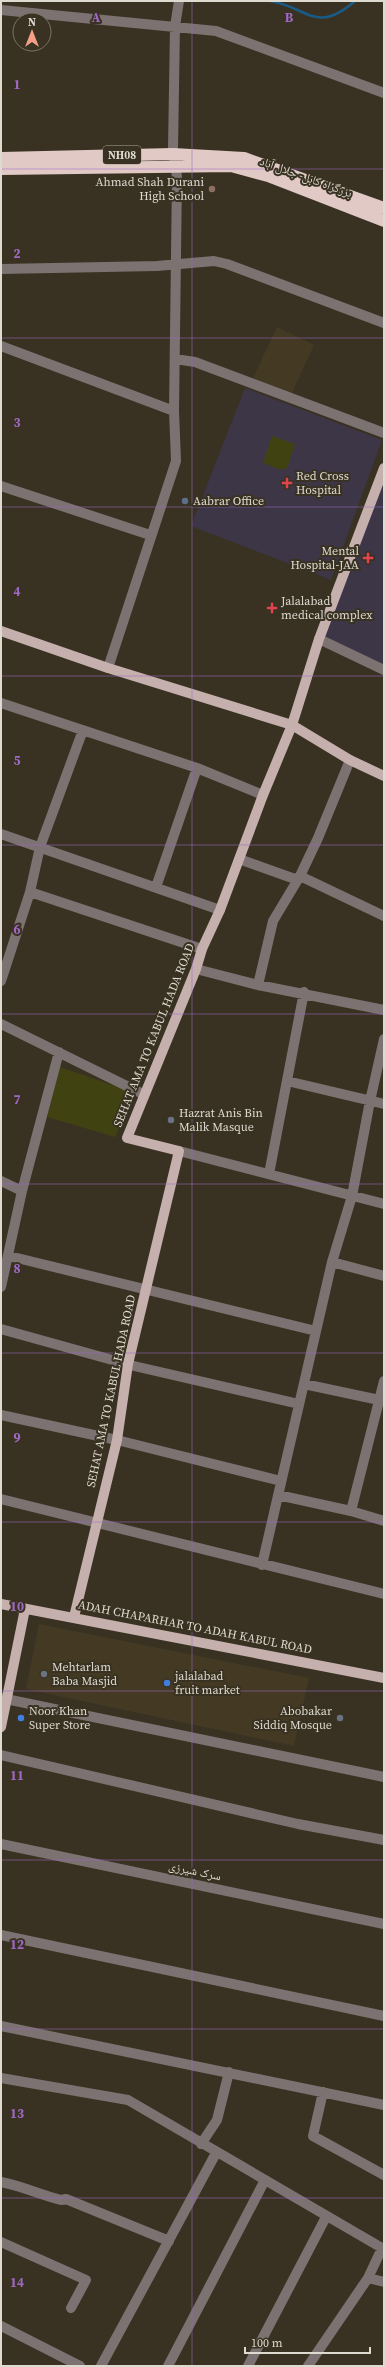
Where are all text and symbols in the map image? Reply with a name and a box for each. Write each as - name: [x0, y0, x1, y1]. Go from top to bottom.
- text: A: [92, 9, 101, 26]
- text: B: [285, 9, 294, 26]
- north arrow: [12, 12, 52, 52]
- text: N: [28, 15, 36, 30]
- text: 1: [13, 76, 21, 93]
- road number: NH08: [103, 146, 141, 164]
- street label: بزرگراه کابل- جلال آباد: [258, 153, 354, 201]
- place label: Ahmad Shah Durani High School: [96, 174, 204, 204]
- marker: Ahmad Shah Durani High School: [207, 184, 217, 194]
- text: 2: [13, 245, 21, 262]
- text: 3: [13, 414, 21, 431]
- place label: Red Cross Hospital: [296, 468, 349, 498]
- marker: Red Cross Hospital: [281, 477, 293, 489]
- place label: Aabrar Office: [193, 493, 264, 509]
- marker: Aabrar Office: [180, 496, 190, 506]
- place label: Mental Hospital-JAA: [290, 543, 359, 573]
- marker: Mental Hospital-JAA: [362, 552, 374, 564]
- text: 4: [13, 583, 21, 600]
- place label: Jalalabad medical complex: [280, 593, 373, 623]
- marker: Jalalabad medical complex: [266, 602, 278, 614]
- text: 5: [13, 752, 21, 769]
- text: 6: [13, 921, 21, 938]
- street label: SEHAT AMA TO KABUL HADA ROAD: [110, 941, 198, 1129]
- text: 7: [13, 1091, 21, 1108]
- place label: Hazrat Anis Bin Malik Masque: [179, 1105, 263, 1135]
- marker: Hazrat Anis Bin Malik Masque: [166, 1115, 176, 1125]
- text: 8: [13, 1260, 21, 1277]
- street label: SEHAT AMA TO KABUL HADA ROAD: [83, 1293, 139, 1489]
- text: 9: [13, 1429, 21, 1446]
- street label: ADAH CHAPARHAR TO ADAH KABUL ROAD: [77, 1596, 313, 1658]
- text: 10: [10, 1598, 24, 1615]
- place label: Mehtarlam Baba Masjid: [52, 1659, 117, 1689]
- place label: jalalabad fruit market: [174, 1668, 240, 1698]
- marker: Mehtarlam Baba Masjid: [39, 1669, 49, 1679]
- marker: jalalabad fruit market: [162, 1678, 172, 1688]
- place label: Noor Khan Super Store: [29, 1703, 90, 1733]
- place label: Abobakar Siddiq Mosque: [254, 1703, 332, 1733]
- marker: Noor Khan Super Store: [16, 1713, 26, 1723]
- marker: Abobakar Siddiq Mosque: [335, 1713, 345, 1723]
- text: 11: [10, 1767, 24, 1784]
- street label: سرک شیرزی: [167, 1858, 223, 1884]
- text: 12: [10, 1936, 24, 1953]
- text: 13: [10, 2105, 24, 2122]
- text: 14: [10, 2274, 24, 2291]
- scale bar: [245, 2329, 370, 2355]
- text: 100 m: [251, 2335, 283, 2351]

